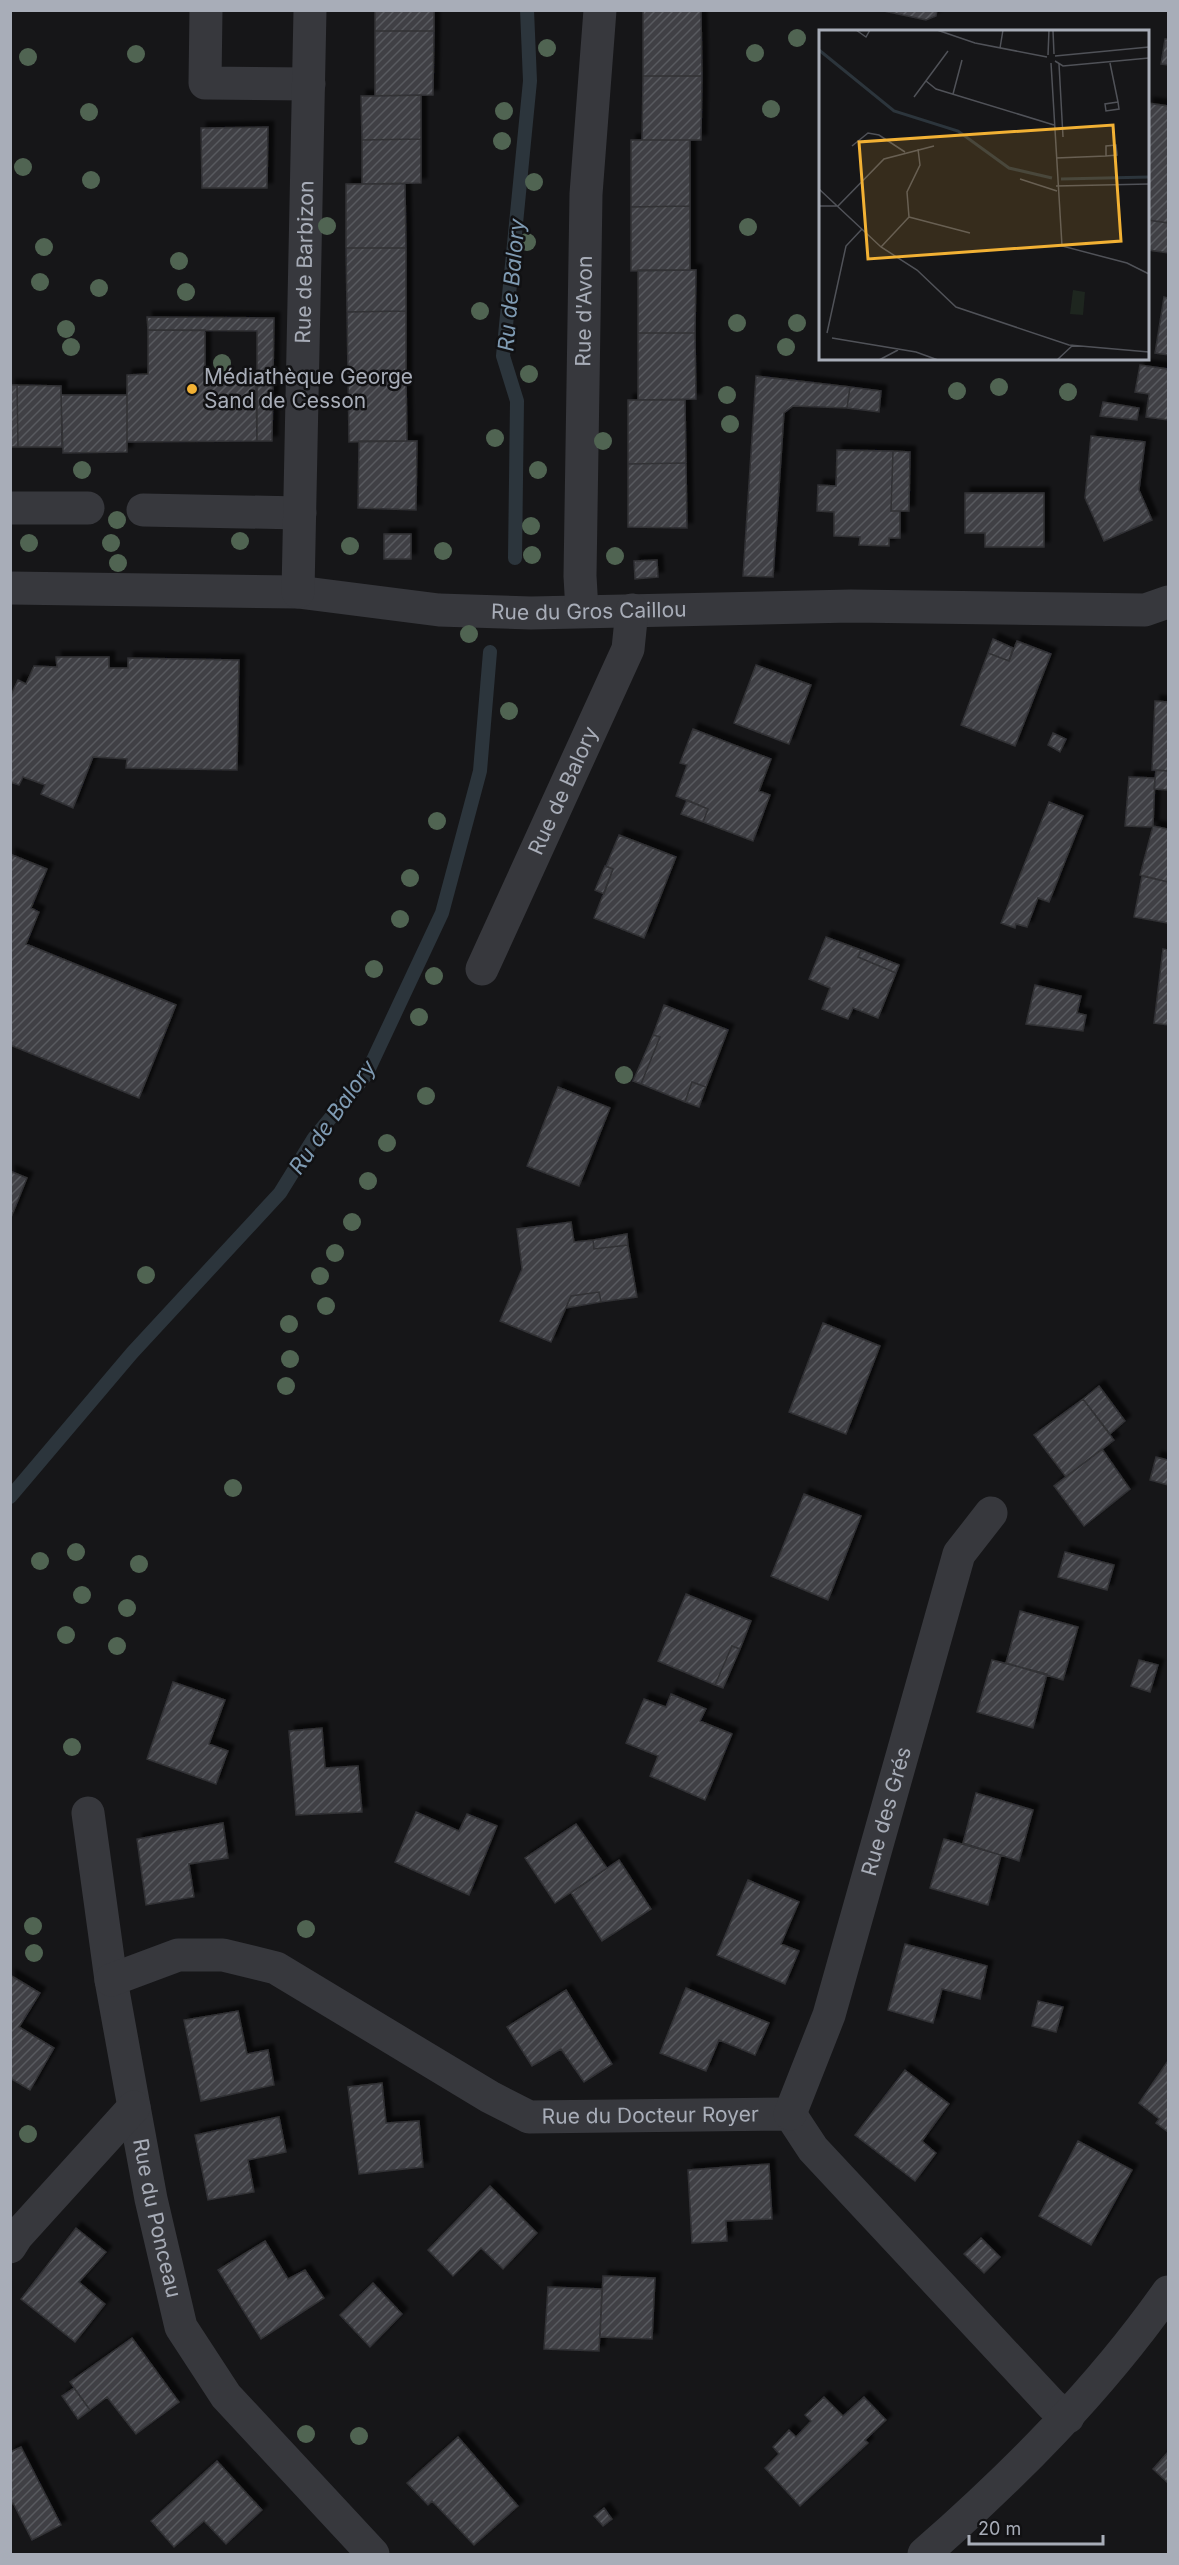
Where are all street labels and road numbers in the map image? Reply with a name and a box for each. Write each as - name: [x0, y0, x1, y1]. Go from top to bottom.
- street label: Rue de Barbizon: [290, 180, 318, 344]
- street label: Rue d'Avon: [570, 255, 597, 367]
- street label: Rue du Gros Caillou: [491, 597, 687, 625]
- street label: Rue de Balory: [523, 722, 603, 859]
- street label: Rue des Grés: [856, 1744, 916, 1879]
- street label: Rue du Docteur Royer: [541, 2101, 759, 2129]
- street label: Rue du Ponceau: [128, 2136, 187, 2300]

